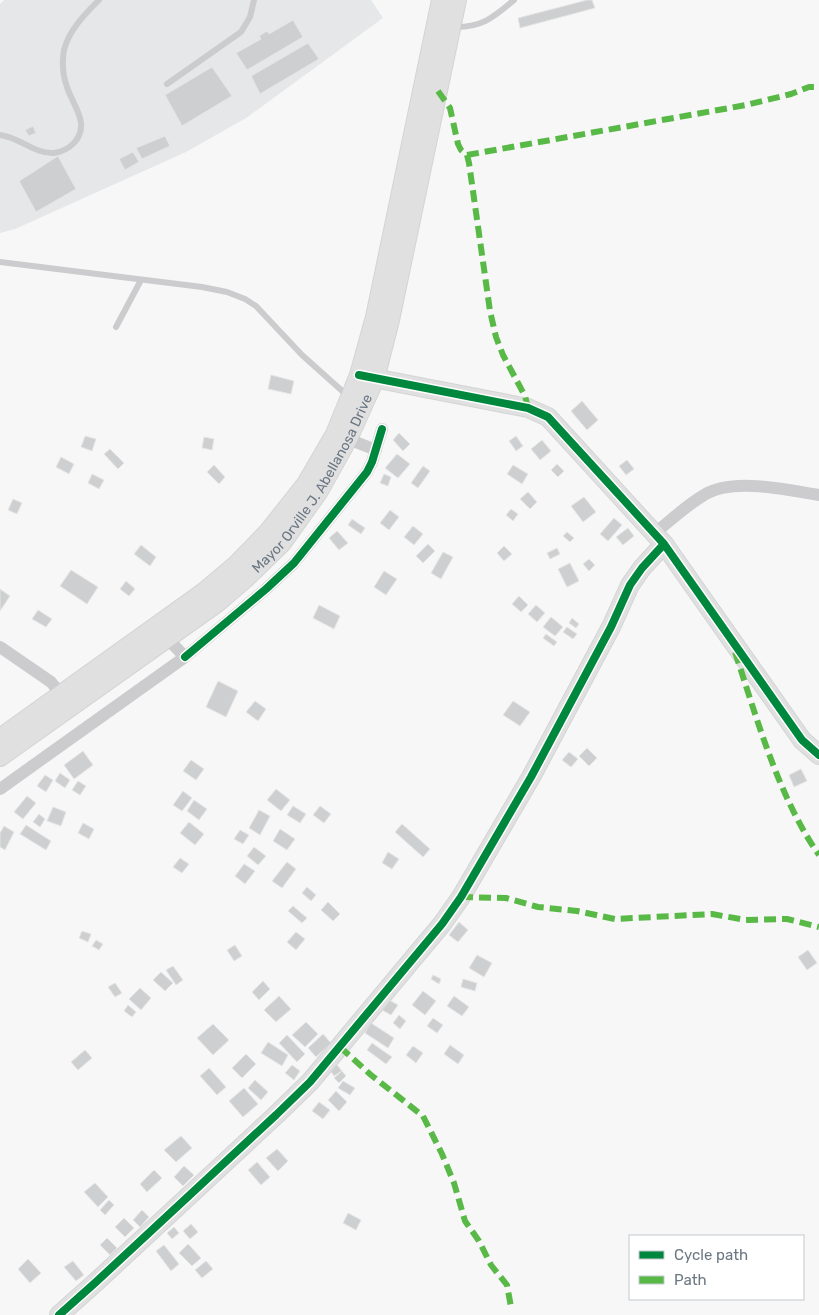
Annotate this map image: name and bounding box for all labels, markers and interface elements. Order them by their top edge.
street label: Mayor Orville J. Abellanosa Drive [248,391,376,576]
legend [629,1235,804,1300]
text: Cycle path [674,1246,748,1264]
text: Path [674,1271,707,1289]

